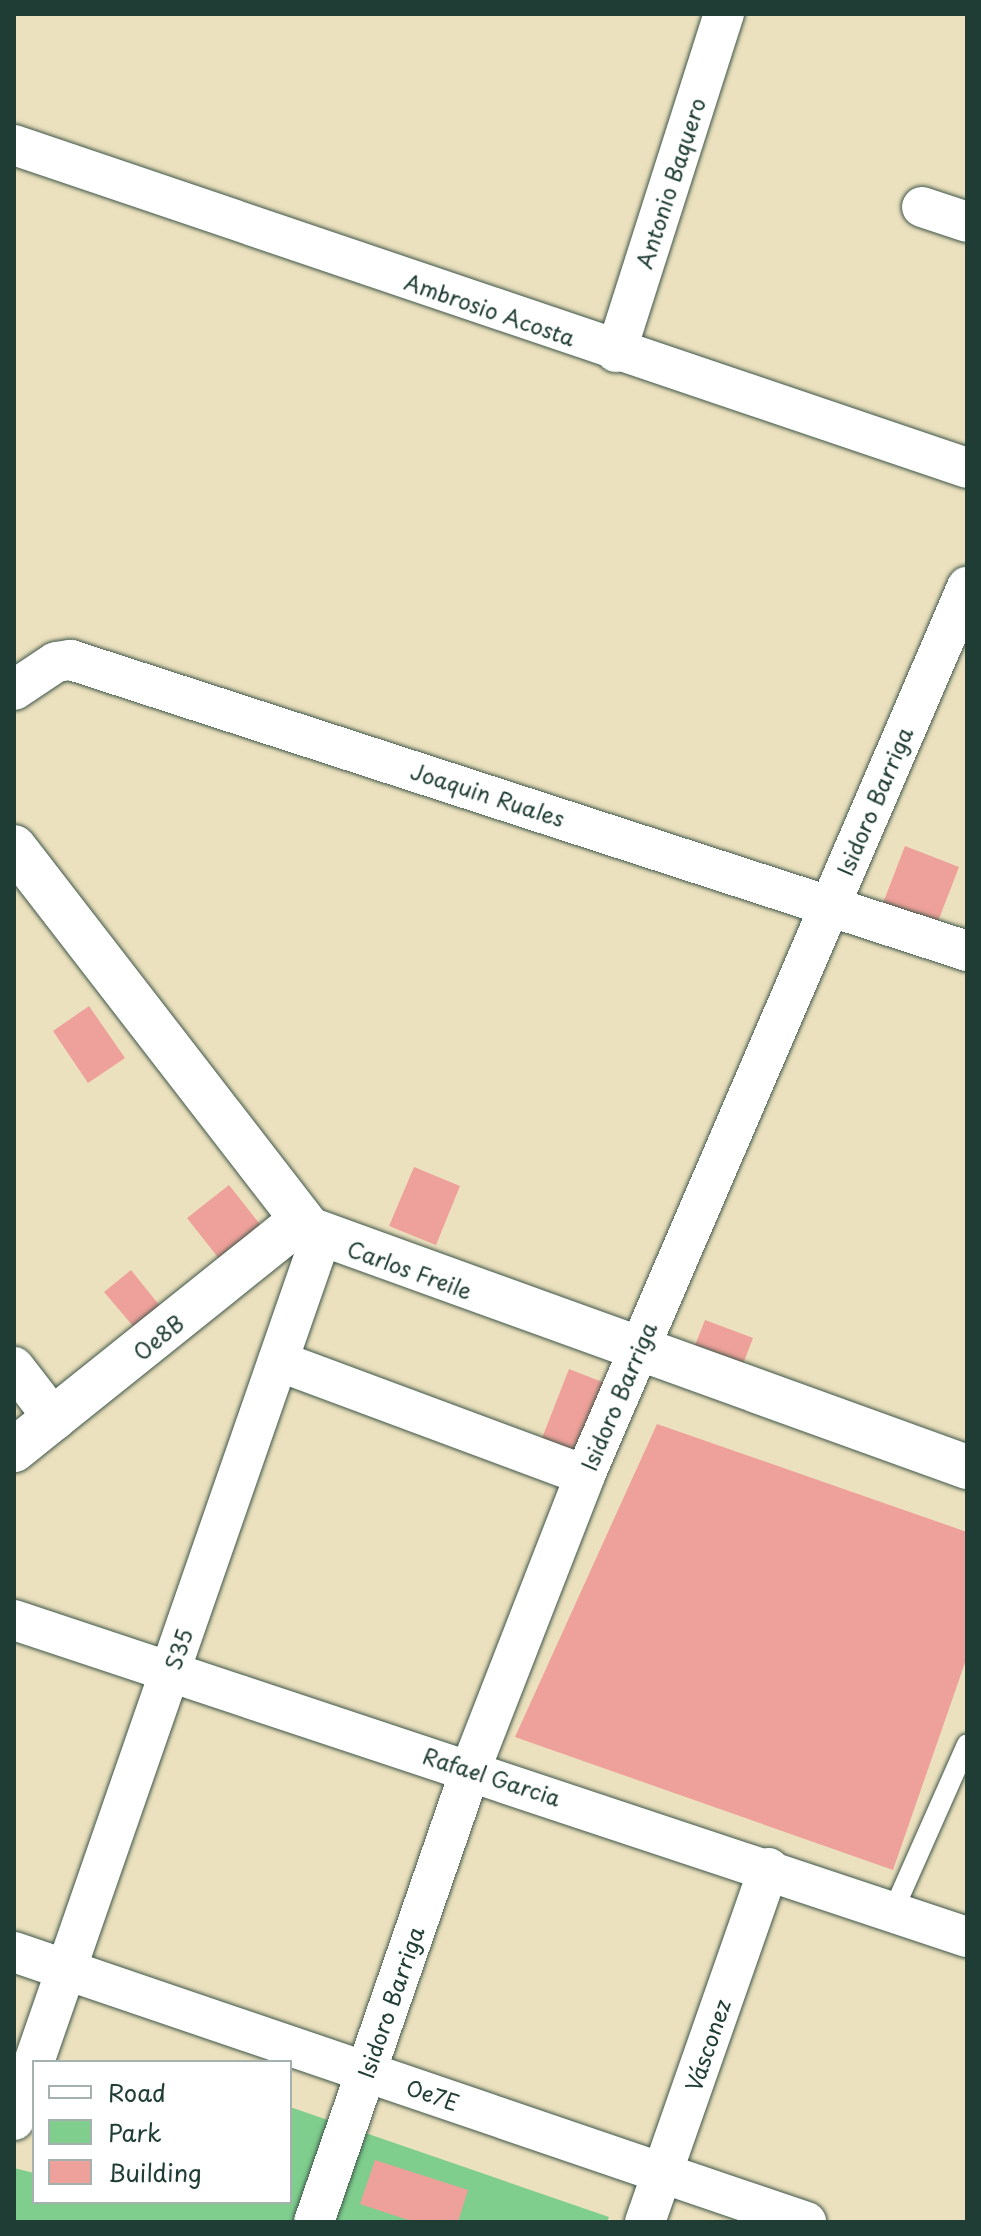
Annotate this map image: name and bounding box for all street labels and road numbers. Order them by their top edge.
street label: Antonio Baquero [630,94,710,272]
street label: Ambrosio Acosta [401,267,579,351]
street label: Isidoro Barriga [831,723,917,879]
street label: Joaquin Ruales [408,757,568,831]
street label: Carlos Freile [343,1234,477,1304]
street label: Oe8B [128,1309,188,1365]
street label: Isidoro Barriga [575,1318,661,1474]
street label: S35 [159,1625,197,1673]
street label: Rafael Garcia [418,1741,566,1811]
street label: Isidoro Barriga [352,1923,428,2081]
street label: Vásconez [679,1996,735,2094]
street label: Oe7E [403,2073,463,2115]

